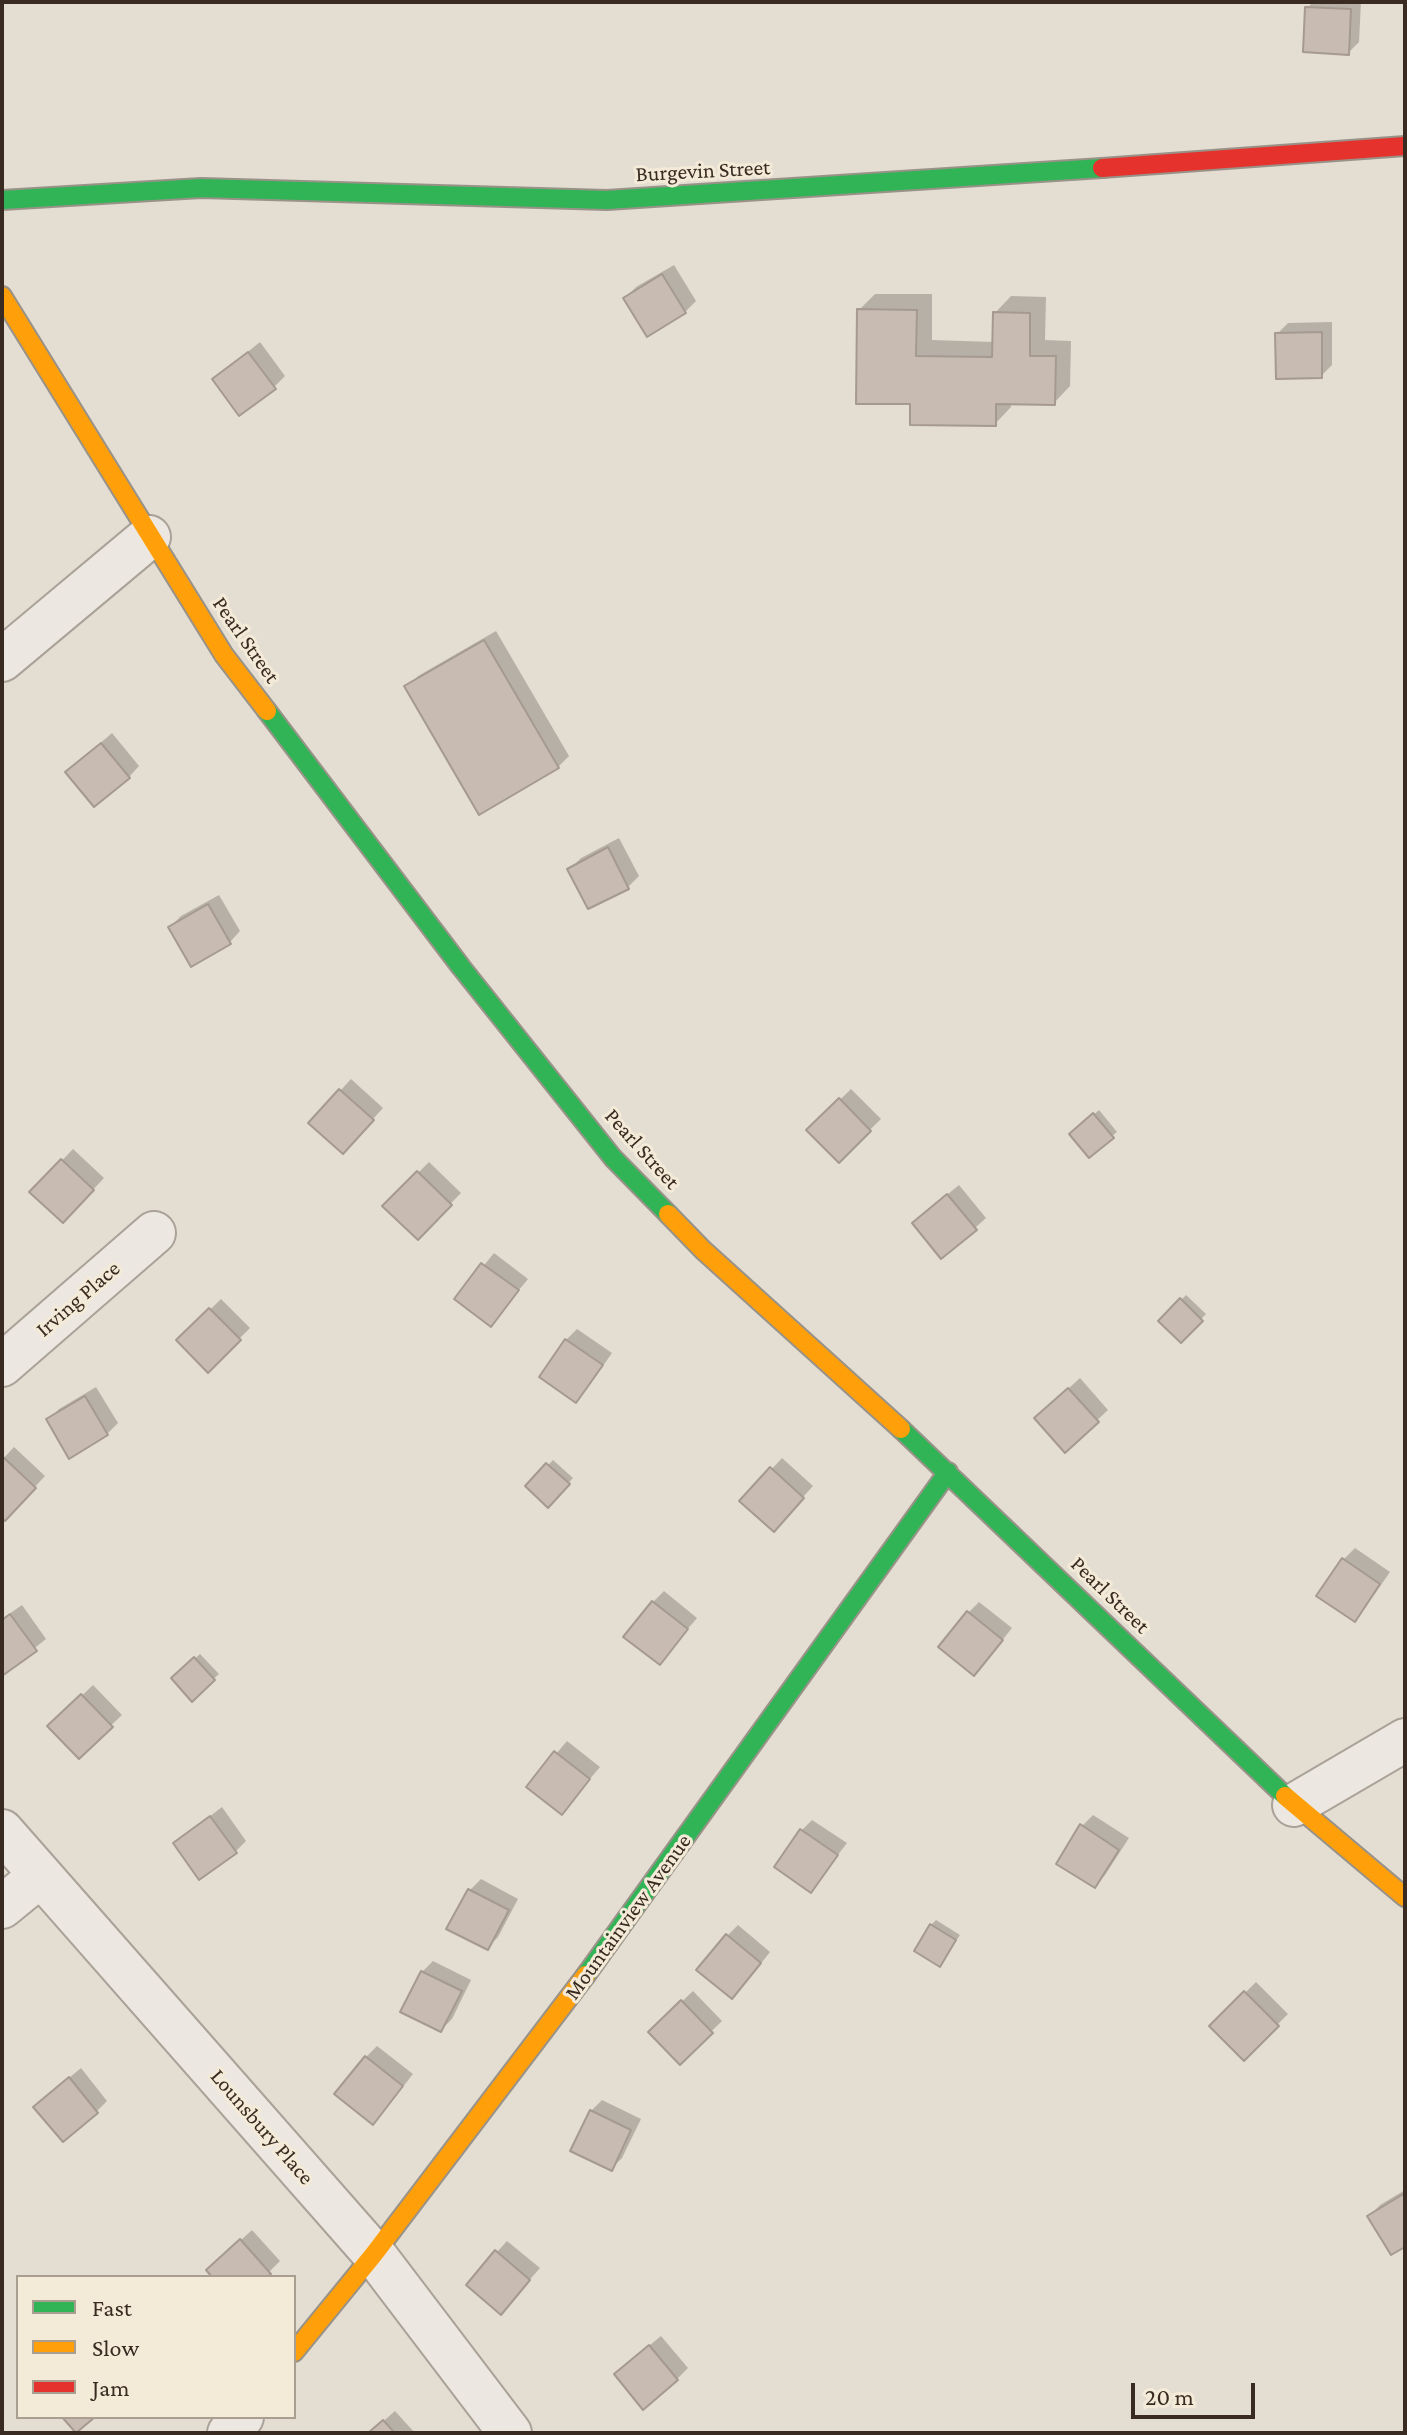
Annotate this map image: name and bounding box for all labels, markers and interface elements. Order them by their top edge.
street label: Burgevin Street [635,154,771,188]
street label: Pearl Street [207,592,285,688]
street label: Pearl Street [599,1103,685,1195]
street label: Irving Place [31,1255,125,1343]
street label: Pearl Street [1065,1551,1155,1639]
street label: Mountainview Avenue [559,1829,697,2005]
street label: Lounsbury Place [205,2064,319,2190]
legend [16,2275,296,2419]
text: Fast [92,2294,132,2321]
text: Slow [92,2334,139,2361]
scale bar [1135,2367,1259,2417]
text: Jam [92,2374,130,2401]
text: 20 m [1145,2383,1194,2410]

